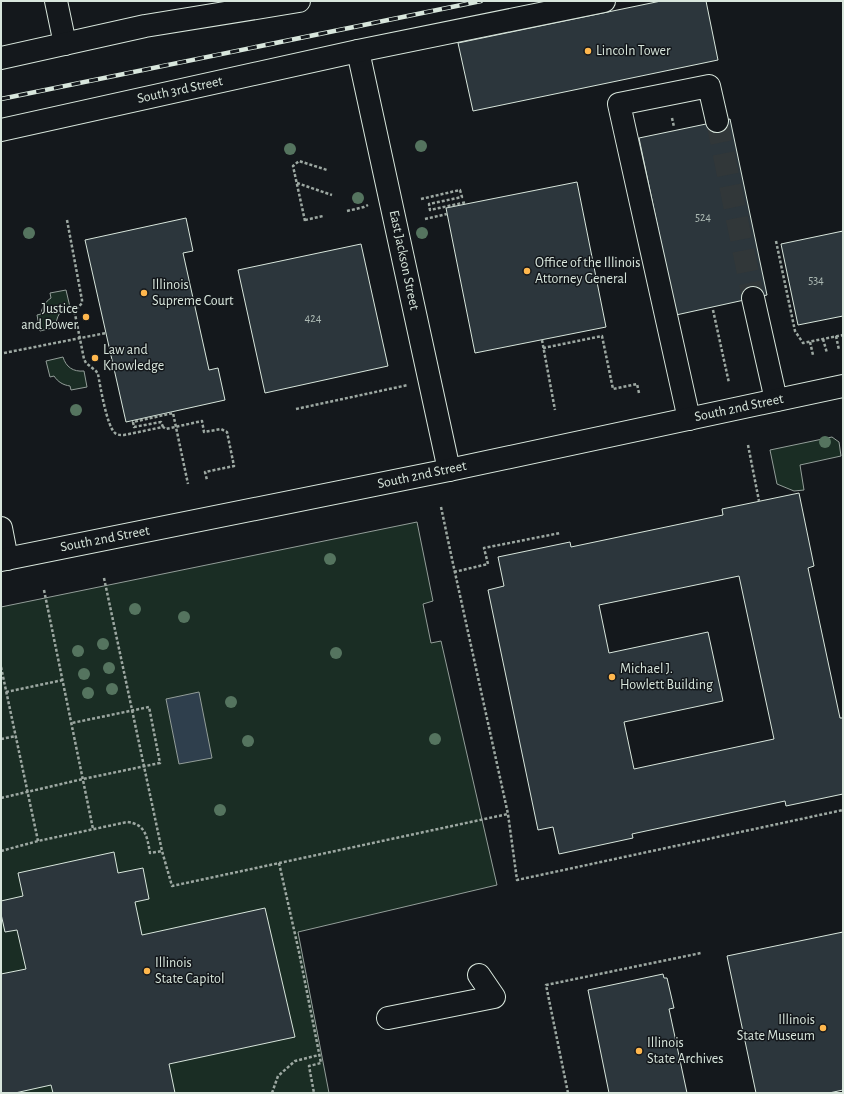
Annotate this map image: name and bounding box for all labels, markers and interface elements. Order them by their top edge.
place label: Lincoln Tower [596,44,671,58]
marker: Lincoln Tower [583,46,593,56]
street label: South 3rd Street [136,74,225,106]
street label: East Jackson Street [387,209,422,312]
house number: 524 [695,211,711,223]
place label: Office of the Illinois Attorney General [535,256,640,286]
marker: Office of the Illinois Attorney General [522,266,532,276]
house number: 534 [808,274,824,286]
place label: Illinois Supreme Court [152,278,234,308]
marker: Illinois Supreme Court [139,288,149,298]
place label: Justice and Power [21,302,78,332]
marker: Justice and Power [81,312,91,322]
house number: 424 [304,312,322,324]
place label: Law and Knowledge [103,343,164,373]
marker: Law and Knowledge [90,353,100,363]
street label: South 2nd Street [693,392,785,424]
street label: South 2nd Street [376,459,468,491]
street label: South 2nd Street [59,523,151,555]
place label: Michael J. Howlett Building [620,662,713,692]
marker: Michael J. Howlett Building [607,672,617,682]
place label: Illinois State Capitol [155,956,224,986]
marker: Illinois State Capitol [142,966,152,976]
place label: Illinois State Museum [737,1013,815,1043]
marker: Illinois State Museum [818,1023,828,1033]
place label: Illinois State Archives [647,1036,723,1066]
marker: Illinois State Archives [634,1046,644,1056]

